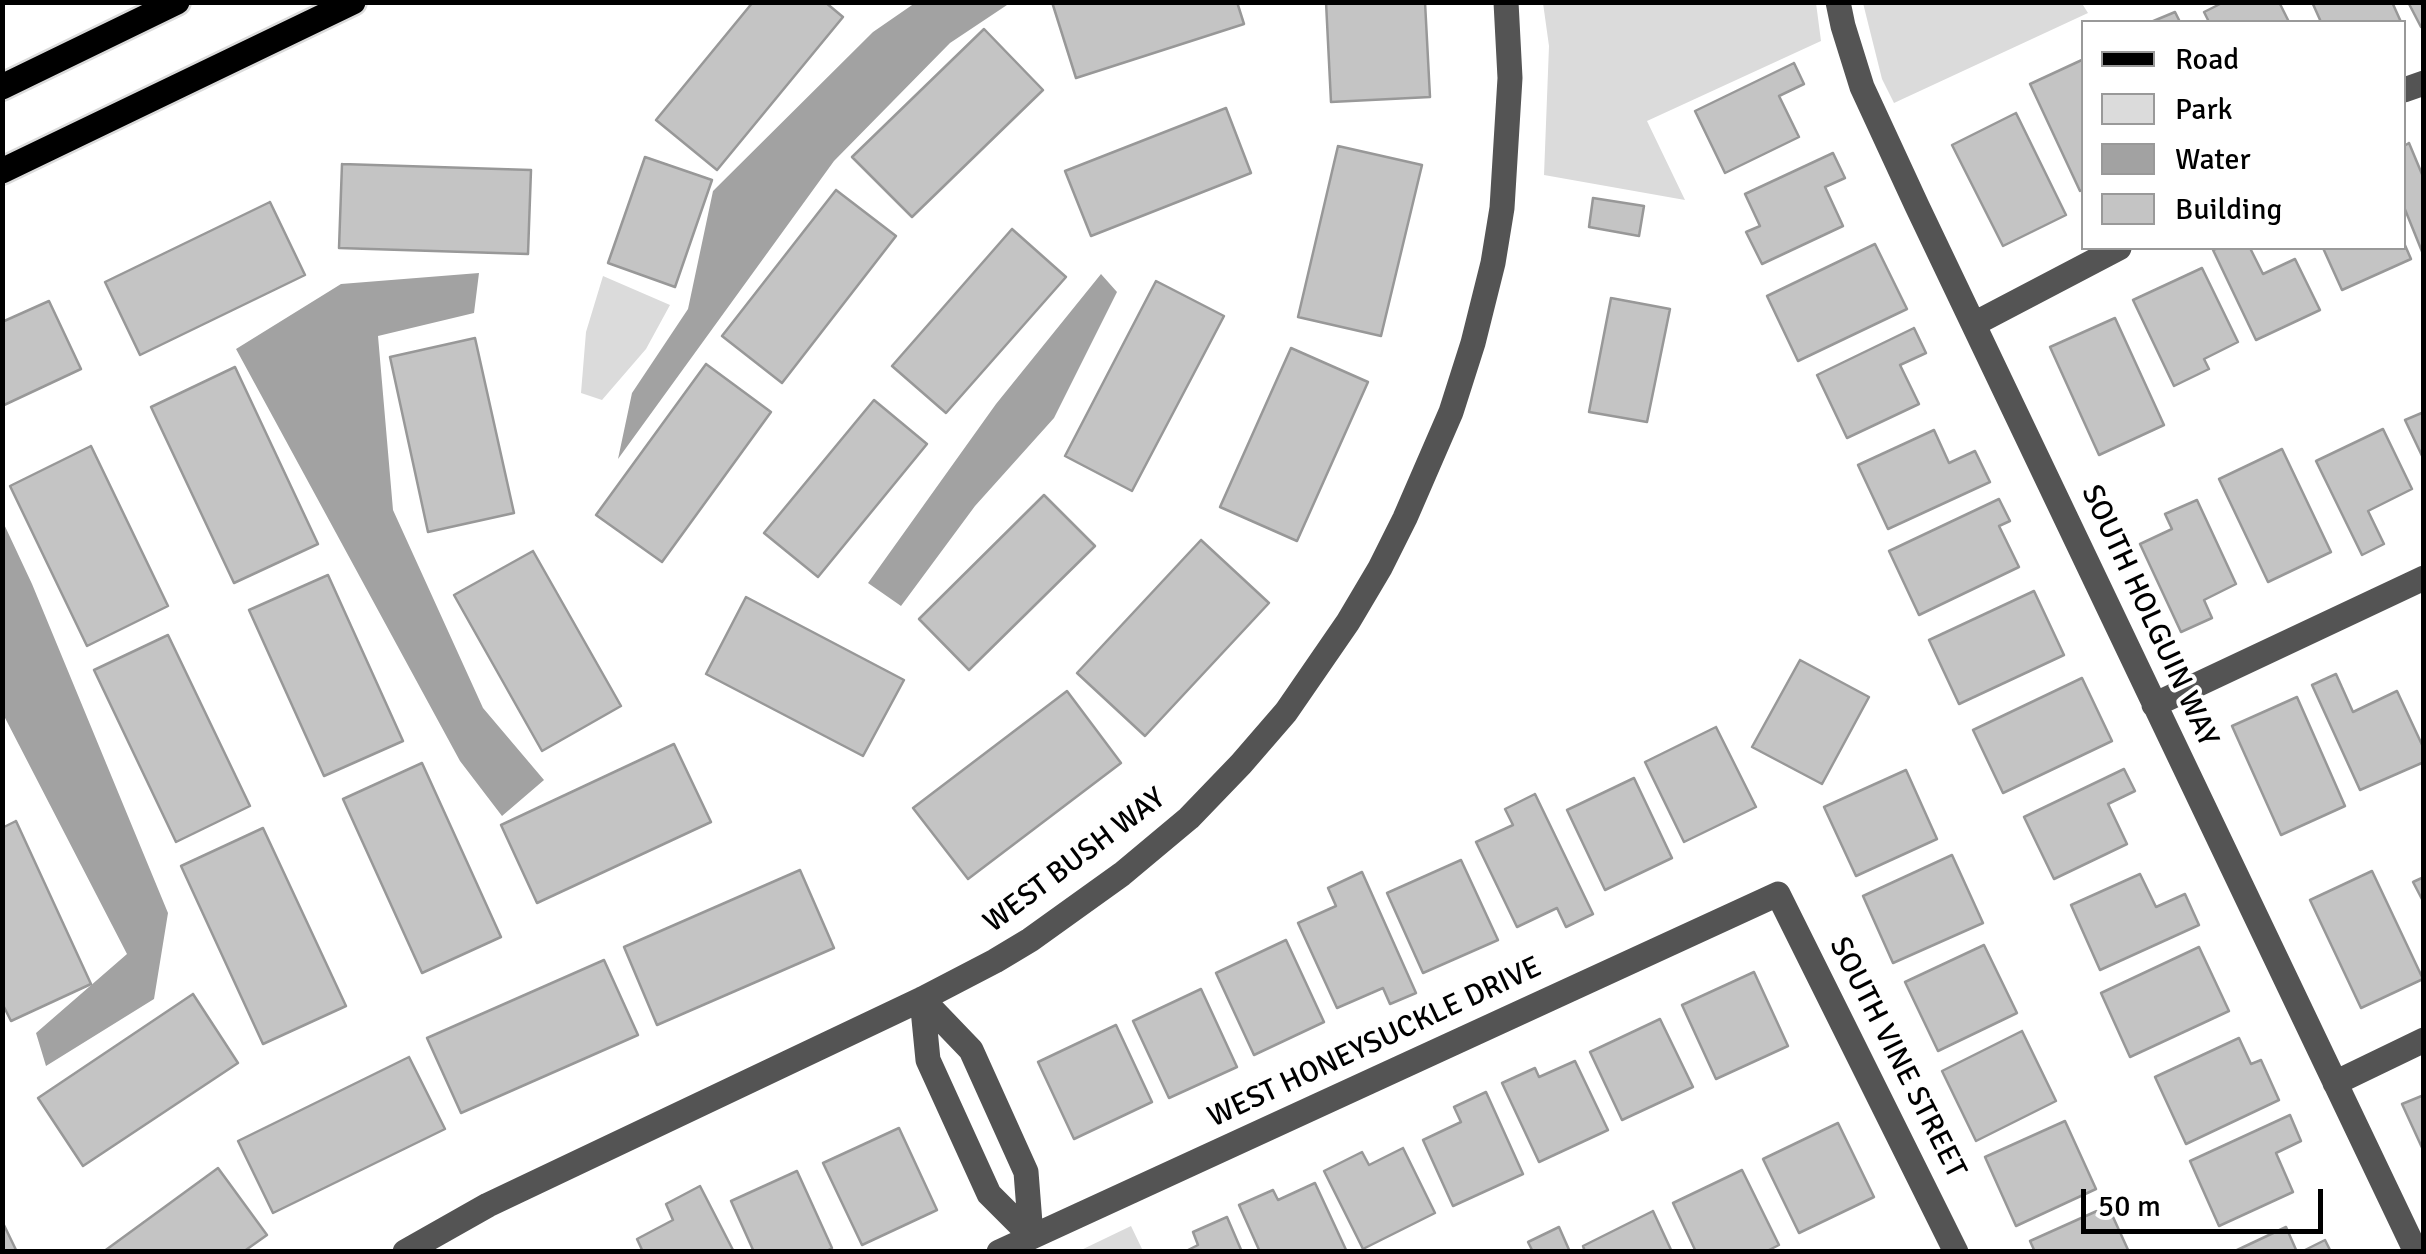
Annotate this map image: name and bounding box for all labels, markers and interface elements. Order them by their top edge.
legend [2081,20,2406,250]
text: Road [2175,41,2239,78]
text: Park [2175,91,2233,128]
text: Water [2175,141,2251,178]
text: Building [2175,191,2282,228]
street label: SOUTH HOLGUIN WAY [2073,479,2225,753]
street label: WEST BUSH WAY [977,781,1173,941]
street label: SOUTH VINE STREET [1821,932,1973,1184]
street label: WEST HONEYSUCKLE DRIVE [1203,950,1547,1136]
scale bar [2086,1169,2328,1231]
text: 50 m [2098,1188,2161,1225]

